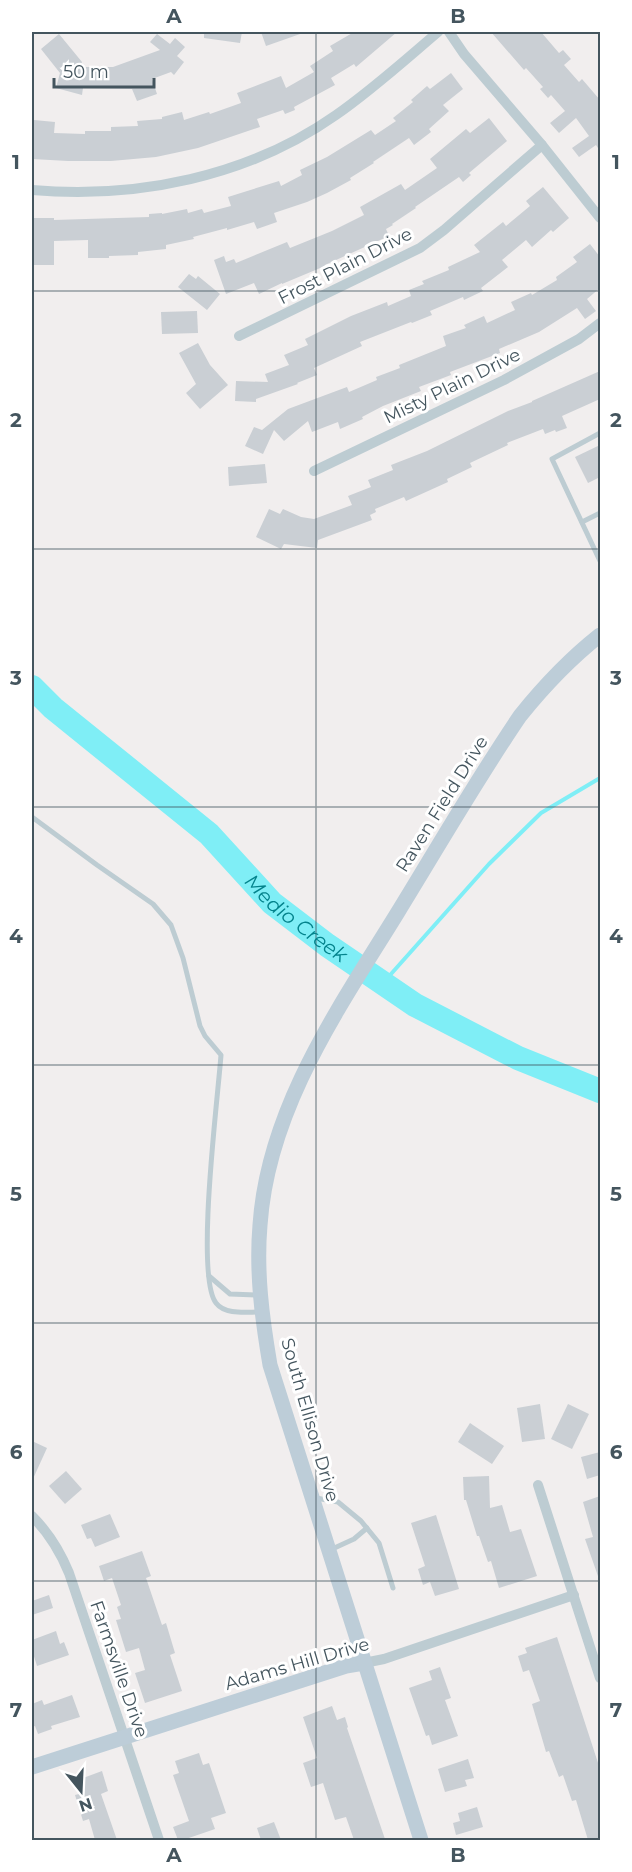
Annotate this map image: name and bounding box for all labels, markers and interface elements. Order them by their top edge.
text: A [165,4,182,28]
text: B [450,4,466,28]
scale bar [54,51,154,89]
text: 50 m [63,61,109,83]
text: 1 [12,150,20,174]
text: 1 [612,150,620,174]
street label: Frost Plain Drive [274,223,416,309]
street label: Misty Plain Drive [380,343,524,429]
text: 2 [10,408,22,432]
text: 2 [610,408,622,432]
text: 3 [9,666,22,690]
text: 3 [609,666,622,690]
street label: Raven Field Drive [391,732,493,876]
water label: Medio Creek [240,869,353,968]
text: 4 [9,924,23,948]
text: 4 [609,924,623,948]
text: 5 [10,1182,22,1206]
text: 5 [610,1182,622,1206]
street label: South Ellison Drive [276,1336,344,1505]
text: 6 [10,1440,23,1464]
text: 6 [610,1440,623,1464]
street label: Farmsville Drive [85,1598,153,1741]
street label: Adams Hill Drive [222,1633,372,1695]
text: 7 [10,1698,22,1722]
text: 7 [610,1698,622,1722]
north arrow [51,1761,111,1821]
text: N [76,1794,95,1816]
text: A [165,1843,182,1867]
text: B [450,1843,466,1867]

